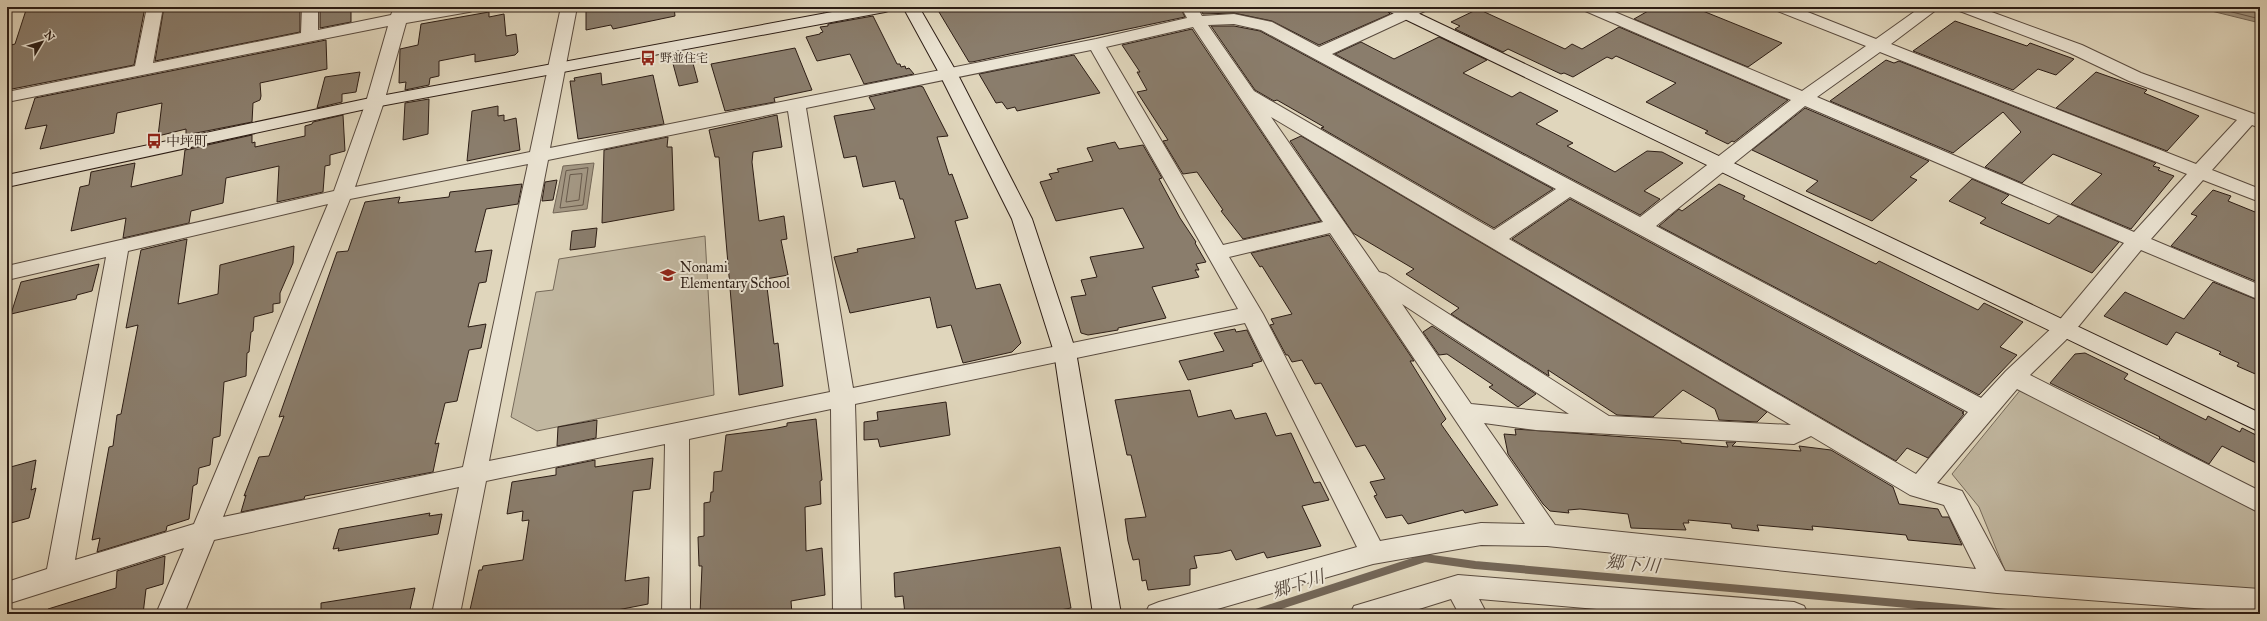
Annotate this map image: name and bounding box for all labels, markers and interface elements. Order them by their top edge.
north arrow [22,22,62,62]
text: N [41,28,58,44]
bus stop icon: 野並住宅 [639,49,657,67]
place label: 野並住宅 [660,51,708,65]
bus stop icon: 中坪町 [145,132,163,150]
place label: 中坪町 [166,133,208,150]
place label: Nonami Elementary School [680,259,790,292]
school or university icon: Nonami Elementary School [659,266,677,284]
water label: 郷下川 [1605,551,1663,577]
water label: 郷下川 [1269,565,1329,603]

